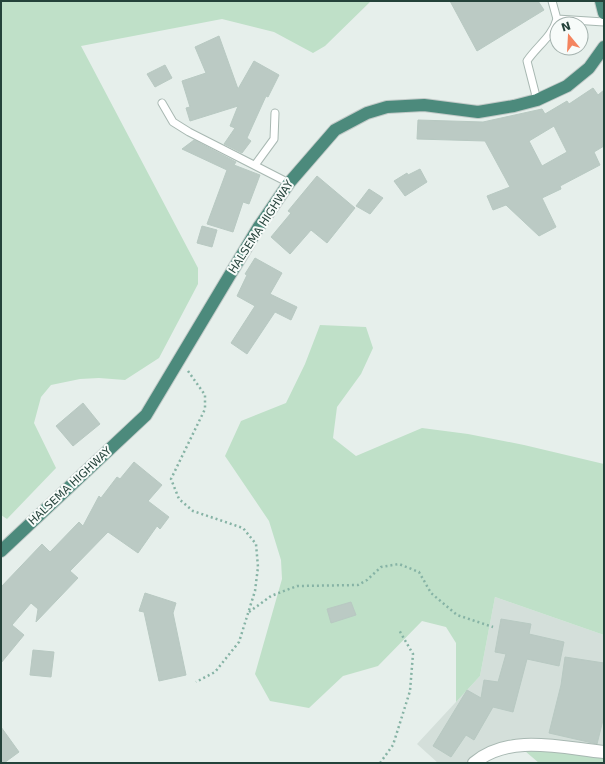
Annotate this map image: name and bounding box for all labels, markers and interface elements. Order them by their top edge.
north arrow [549,16,589,56]
text: N [560,19,572,35]
street label: HALSEMA HIGHWAY [226,178,296,276]
street label: HALSEMA HIGHWAY [26,444,114,528]

